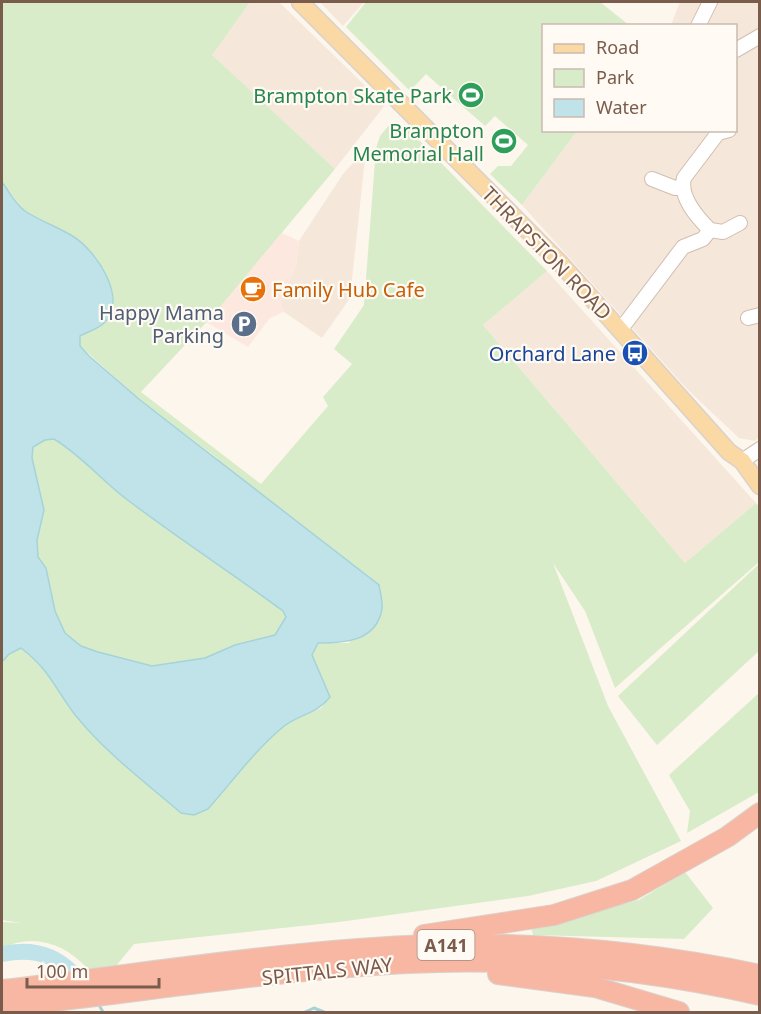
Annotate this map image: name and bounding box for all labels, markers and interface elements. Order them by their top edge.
legend [542,24,737,132]
text: Road [596,35,639,59]
text: Park [596,65,634,89]
sports icon: Brampton Skate Park [456,80,486,110]
place label: Brampton Skate Park [253,82,452,109]
text: Water [596,95,647,119]
place label: Brampton Memorial Hall [352,117,484,167]
sports icon: Brampton Memorial Hall [489,126,519,156]
street label: THRAPSTON ROAD [476,180,618,326]
cafe icon: Family Hub Cafe [238,274,268,304]
place label: Family Hub Cafe [272,276,425,303]
place label: Happy Mama Parking [99,299,224,349]
parking icon: Happy Mama Parking [229,309,259,339]
bus stop icon: Orchard Lane [620,338,650,368]
place label: Orchard Lane [489,340,616,367]
road number: A141 [418,930,474,960]
scale bar [27,951,159,989]
street label: SPITTALS WAY [260,951,394,991]
text: 100 m [36,959,88,983]

